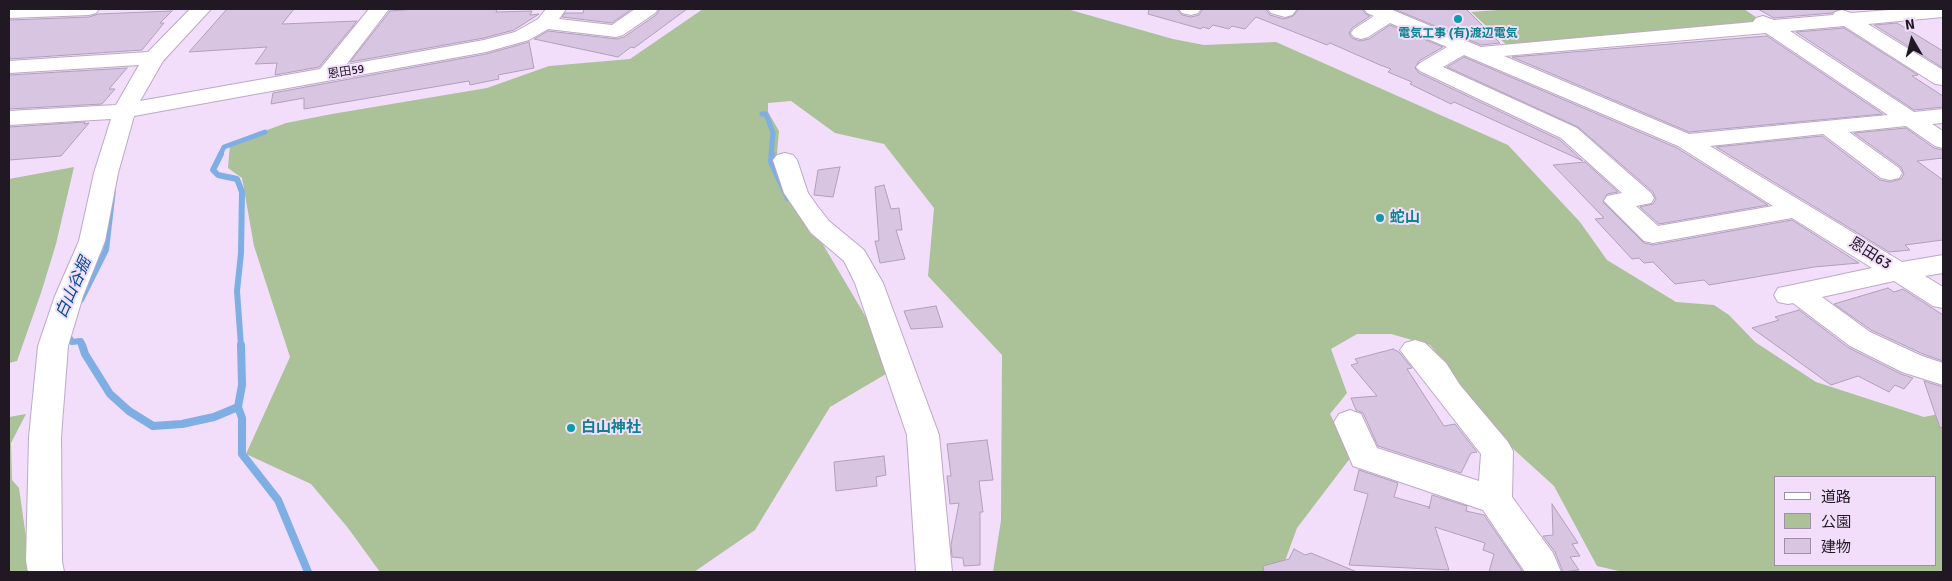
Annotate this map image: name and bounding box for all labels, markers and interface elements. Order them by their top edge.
marker: 電気工事 (有)渡辺電気 [1452,13,1464,25]
north arrow [1887,15,1937,65]
text: N [1904,16,1916,34]
place label: 電気工事 (有)渡辺電気 [1398,27,1518,41]
street label: 恩田59 [327,62,365,82]
place label: 蛇山 [1390,209,1420,227]
marker: 蛇山 [1374,212,1386,224]
street label: 恩田63 [1846,234,1894,274]
water label: 白山谷掘 [52,255,96,321]
place label: 白山神社 [581,419,641,437]
marker: 白山神社 [565,422,577,434]
legend [1774,476,1937,566]
text: 道路 [1821,488,1851,506]
text: 公園 [1821,513,1851,531]
text: 建物 [1821,538,1851,556]

